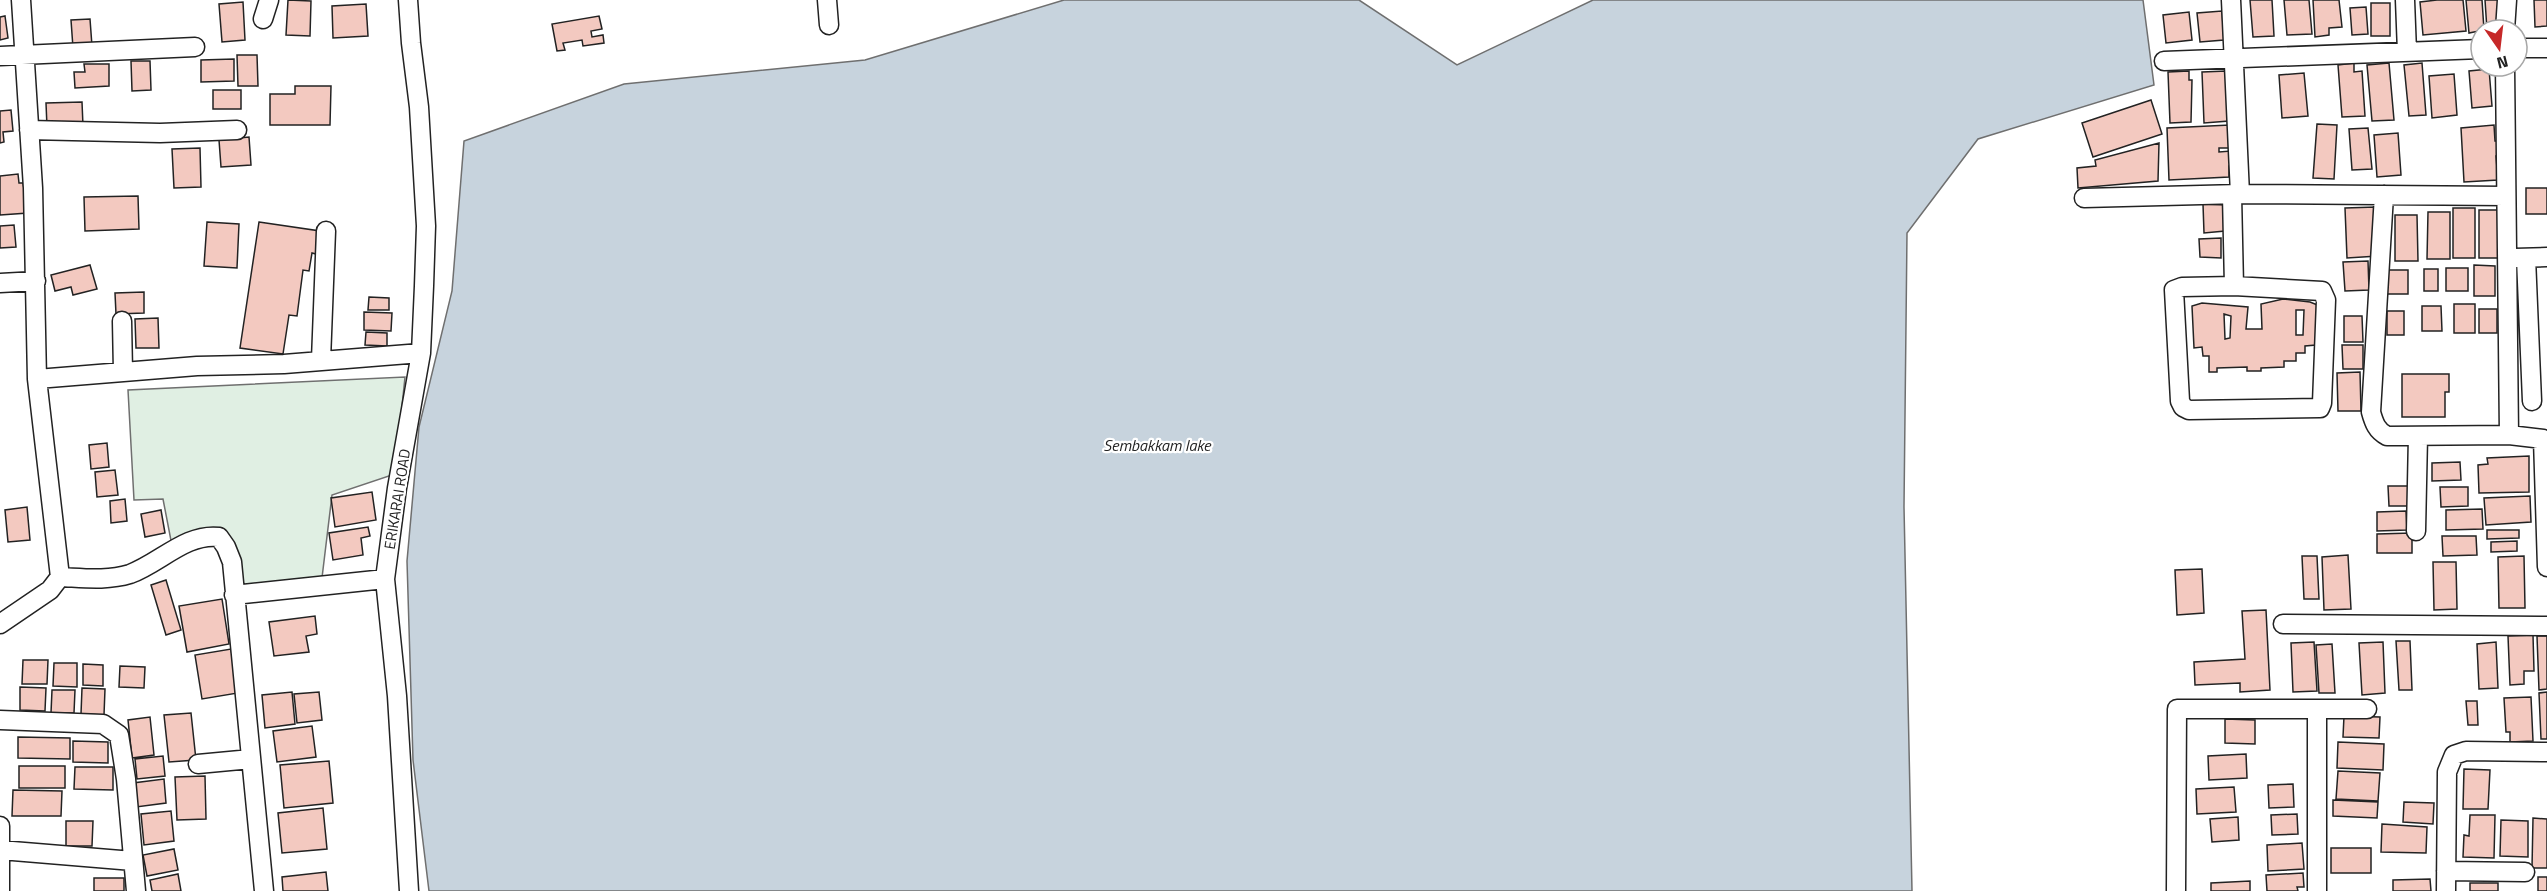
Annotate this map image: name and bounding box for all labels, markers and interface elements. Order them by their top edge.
north arrow [2469,18,2529,78]
text: N [2494,50,2511,76]
water label: Sembakkam lake [1103,433,1212,457]
street label: ERIKARAI ROAD [378,447,416,551]

